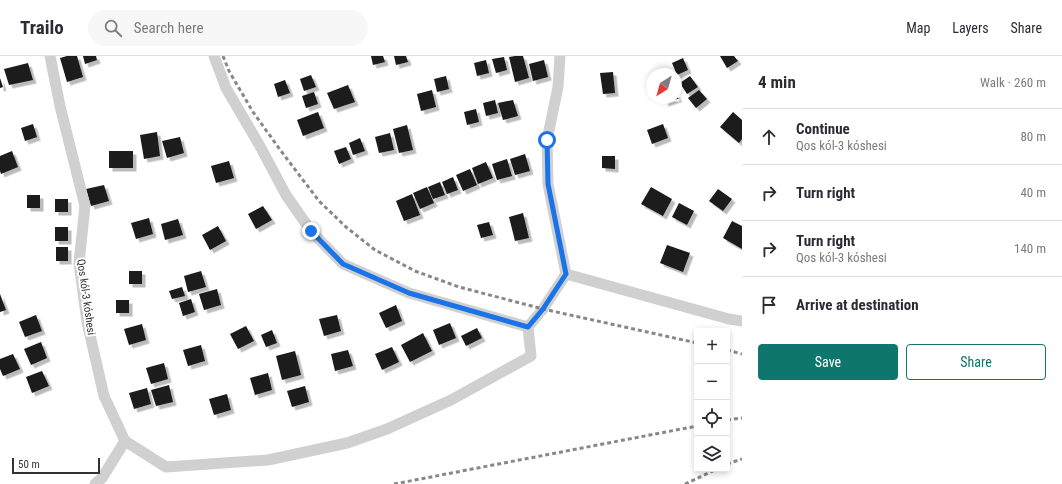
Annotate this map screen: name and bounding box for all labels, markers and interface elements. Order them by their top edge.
search box [88,10,368,46]
text: Trailo [20,16,64,39]
icon: search [102,17,124,39]
text: Search here [134,19,203,37]
text: Map [906,20,930,36]
text: Layers [952,20,989,36]
text: Share [1011,20,1042,36]
north arrow [646,68,682,104]
text: 4 min [758,72,796,92]
text: Walk · 260 m [980,75,1046,90]
text: Continue [796,120,850,138]
icon: ahead [758,126,780,148]
text: 80 m [1020,129,1046,144]
route start [538,131,556,149]
text: Qos kól-3 kóshesi [796,138,887,153]
icon: right [758,182,780,204]
text: Turn right [796,184,855,202]
text: 40 m [1020,185,1046,200]
route end [302,222,320,240]
text: Turn right [796,232,855,250]
icon: right [758,238,780,260]
text: 140 m [1014,241,1046,256]
text: Qos kól-3 kóshesi [796,250,887,265]
street label: Qos kól-3 kóshesi [74,258,98,336]
icon: arrive [758,294,780,316]
text: Arrive at destination [796,296,919,314]
map controls [694,328,730,472]
button: + [694,328,730,364]
button: Save [758,344,898,380]
button: Share [906,344,1046,380]
button: − [694,364,730,400]
button: locate [694,400,730,436]
button: layers [694,436,730,472]
scale bar [12,456,100,475]
text: 50 m [18,458,40,471]

